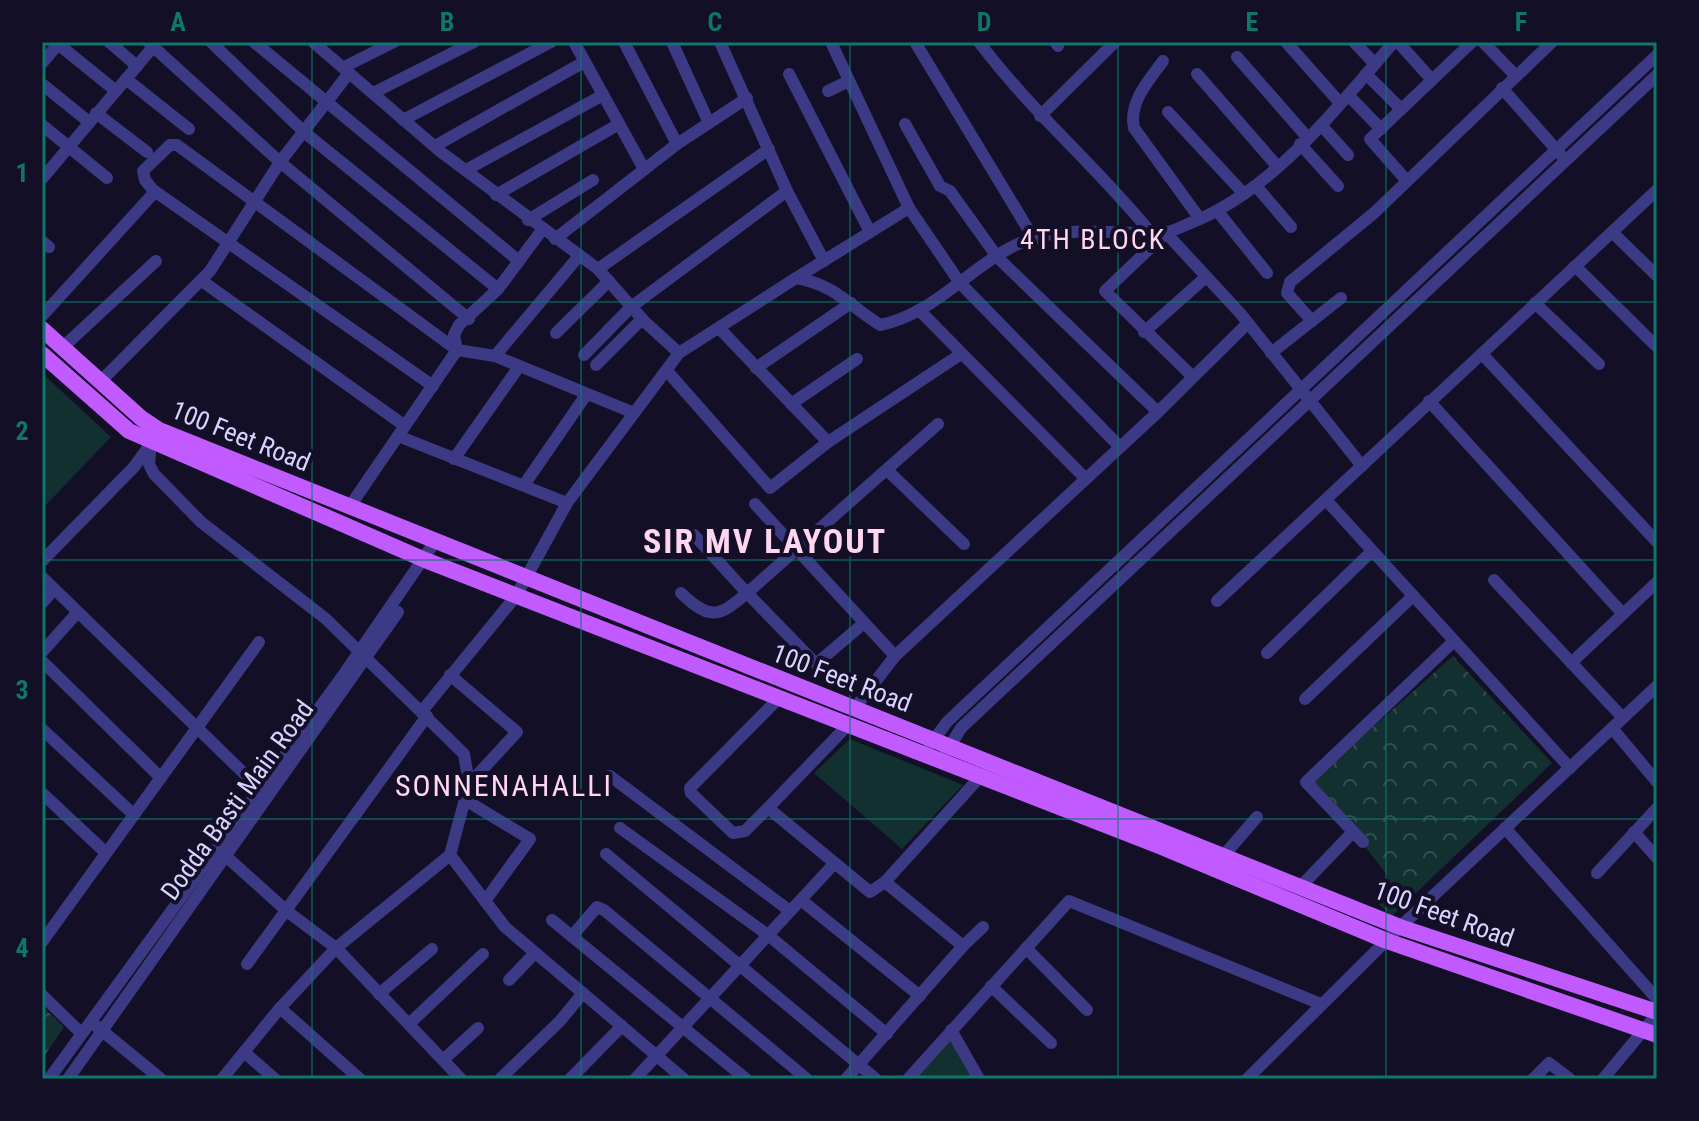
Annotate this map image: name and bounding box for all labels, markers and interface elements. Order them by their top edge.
text: A [170,7,186,37]
text: B [440,7,454,37]
text: C [708,7,723,37]
text: D [977,7,991,37]
text: E [1246,7,1259,37]
text: F [1515,7,1527,37]
text: 1 [15,158,29,188]
district label: 4TH BLOCK [1020,223,1166,256]
street label: 100 Feet Road [167,395,315,477]
text: 2 [15,416,29,446]
district label: SIR MV LAYOUT [643,521,887,561]
street label: 100 Feet Road [768,638,916,718]
text: 3 [15,675,29,705]
street label: Dodda Basti Main Road [155,694,319,906]
district label: SONNENAHALLI [395,768,613,803]
street label: 100 Feet Road [1370,875,1518,953]
text: 4 [15,933,29,963]

